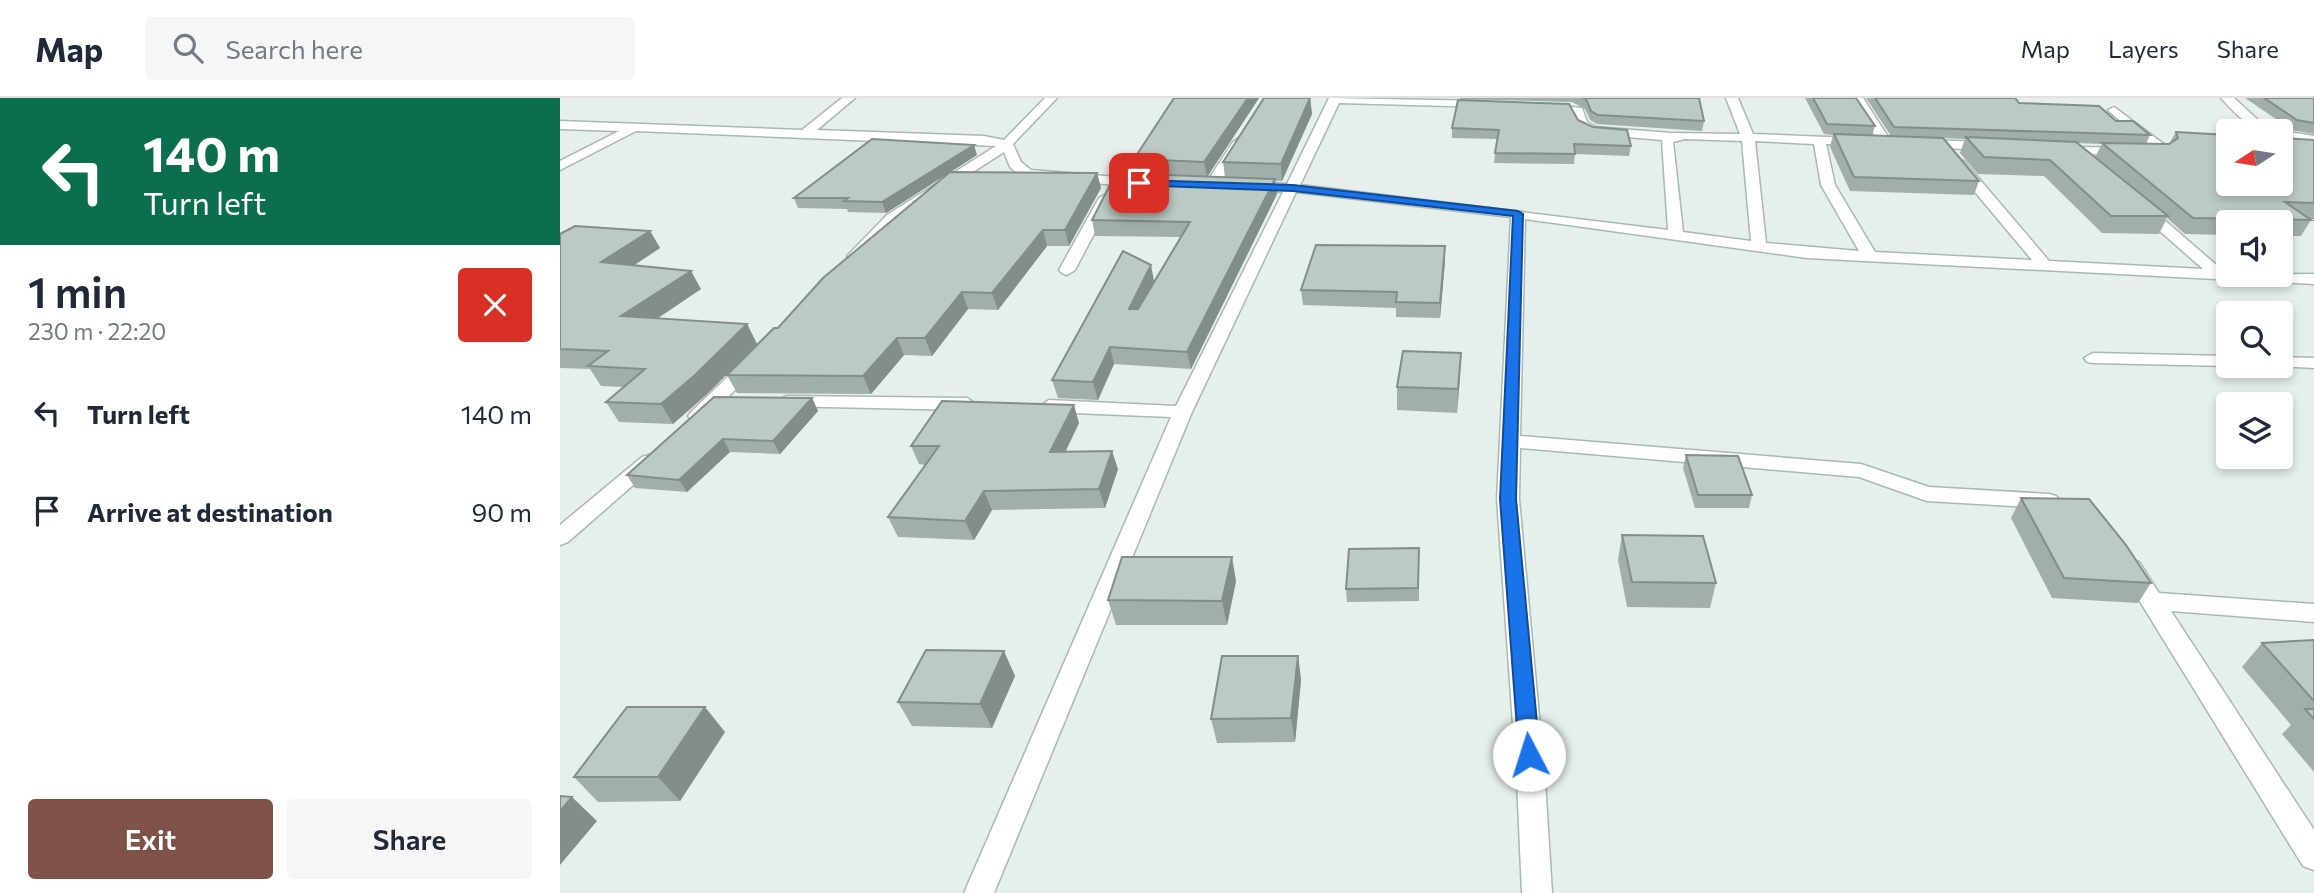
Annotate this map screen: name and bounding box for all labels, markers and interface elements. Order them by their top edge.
search box [145,17,635,80]
text: Map [35,28,103,69]
icon: search [169,29,207,67]
text: Search here [225,33,363,64]
text: Map [2021,34,2070,63]
text: Layers [2108,34,2179,63]
text: Share [2217,34,2279,63]
north arrow [2216,119,2292,196]
map controls [2216,119,2293,469]
text: 140 m [143,122,280,182]
icon: left [28,126,119,217]
pin [1109,153,1169,213]
icon: arrive [1120,164,1158,202]
text: Turn left [143,182,267,222]
button: sound [2216,210,2293,287]
text: 1 min [28,265,127,317]
button: close [458,268,532,342]
button: search [2216,301,2293,378]
text: 230 m · 22:20 [28,317,166,345]
button: layers [2216,392,2293,469]
icon: left [28,394,66,432]
text: Turn left [87,398,190,429]
text: 140 m [461,398,532,429]
icon: arrive [28,492,66,530]
text: Arrive at destination [87,496,333,527]
text: 90 m [472,496,532,527]
position arrow [1492,718,1566,792]
button: Exit [28,799,273,879]
button: Share [287,799,532,879]

